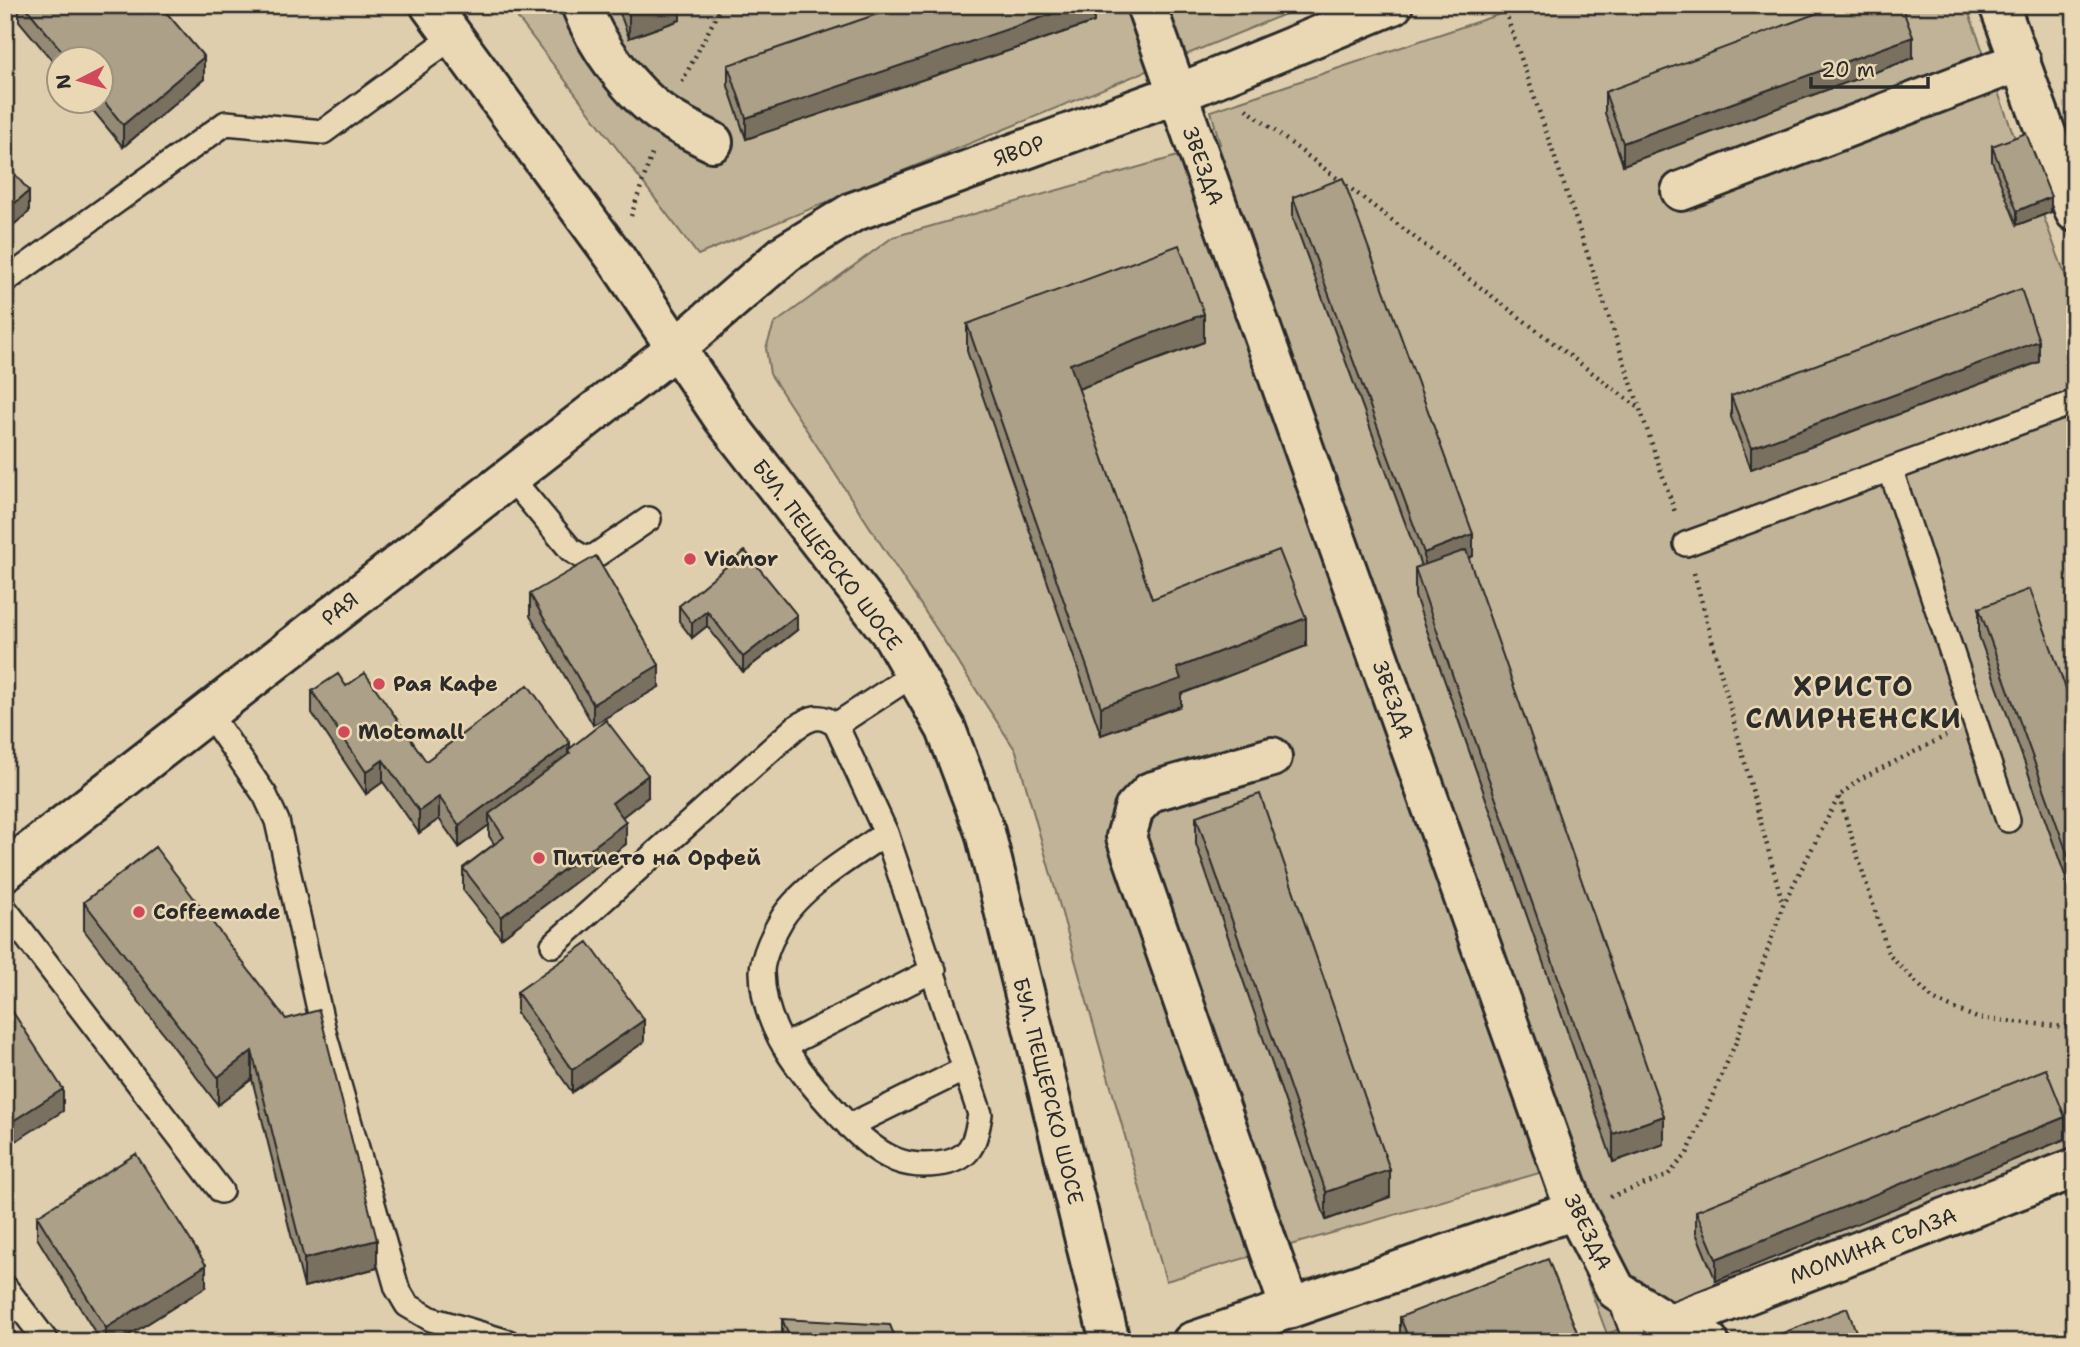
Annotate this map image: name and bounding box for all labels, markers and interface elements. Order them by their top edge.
north arrow [46,46,116,116]
scale bar [1811,46,1928,90]
text: 20 m [1821,56,1875,84]
text: N [50,73,77,91]
street label: ЗВЕЗДА [1176,123,1230,209]
street label: ЯВОР [989,129,1049,173]
street label: БУЛ. ПЕЩЕРСКО ШОСЕ [746,454,908,656]
place label: Vianor [704,545,778,573]
marker: Vianor [682,551,698,567]
street label: РАЯ [316,586,364,632]
street label: ЗВЕЗДА [1366,657,1420,743]
district label: ХРИСТО СМИРНЕНСКИ [1745,667,1963,737]
place label: Рая Кафе [393,670,498,698]
marker: Рая Кафе [371,676,387,692]
place label: Motomall [358,718,464,746]
marker: Motomall [336,724,352,740]
place label: Питието на Орфей [553,844,761,872]
marker: Питието на Орфей [531,850,547,866]
place label: Coffeemade [153,898,281,926]
marker: Coffeemade [131,904,147,920]
street label: БУЛ. ПЕЩЕРСКО ШОСЕ [1006,975,1090,1207]
street label: ЗВЕЗДА [1558,1189,1618,1275]
street label: МОМИНА СЪЛЗА [1785,1201,1961,1291]

